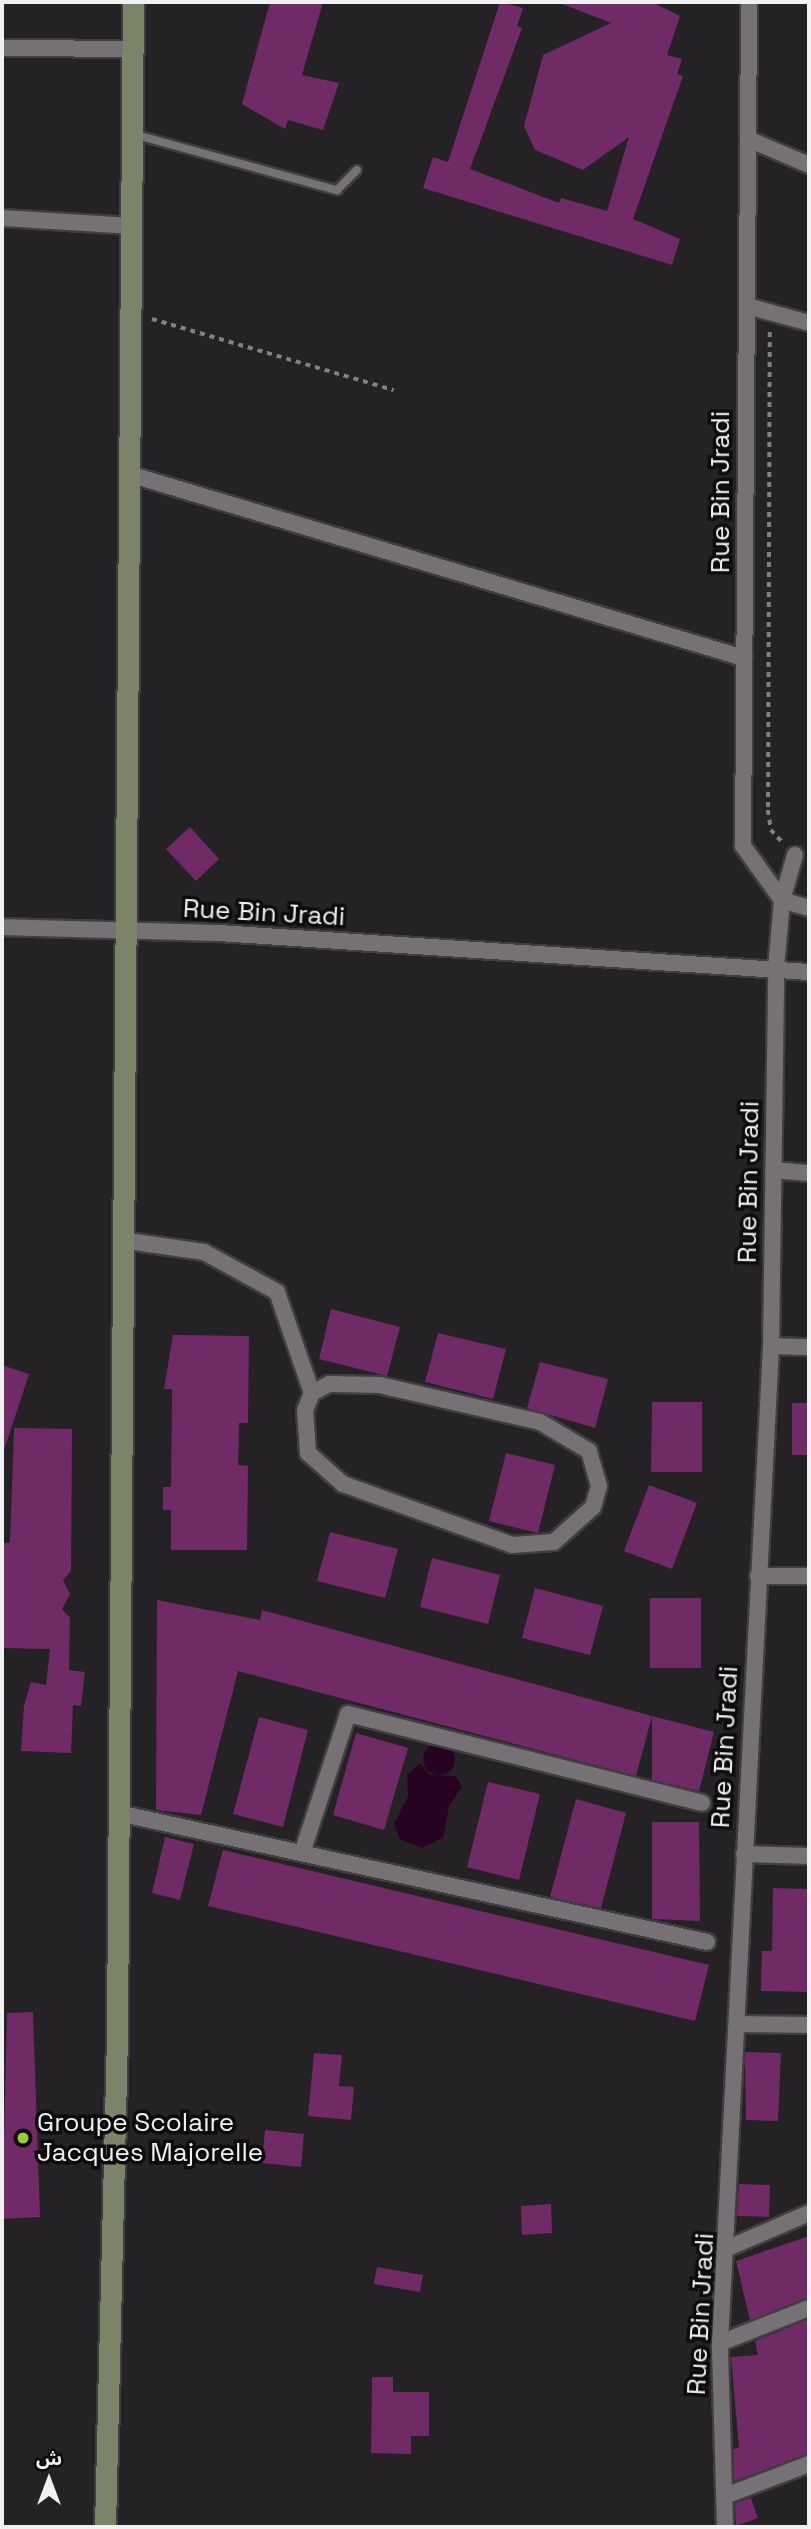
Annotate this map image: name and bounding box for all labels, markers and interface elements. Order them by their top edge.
street label: Rue Bin Jradi [705,411,737,573]
street label: Rue Bin Jradi [182,893,346,933]
street label: Rue Bin Jradi [732,1101,766,1263]
street label: Rue Bin Jradi [705,1665,745,1829]
place label: Groupe Scolaire Jacques Majorelle [37,2107,263,2168]
marker: Groupe Scolaire Jacques Majorelle [15,2130,31,2146]
street label: Rue Bin Jradi [681,2232,721,2396]
north arrow [14,2445,84,2515]
text: ش [36,2446,62,2471]

